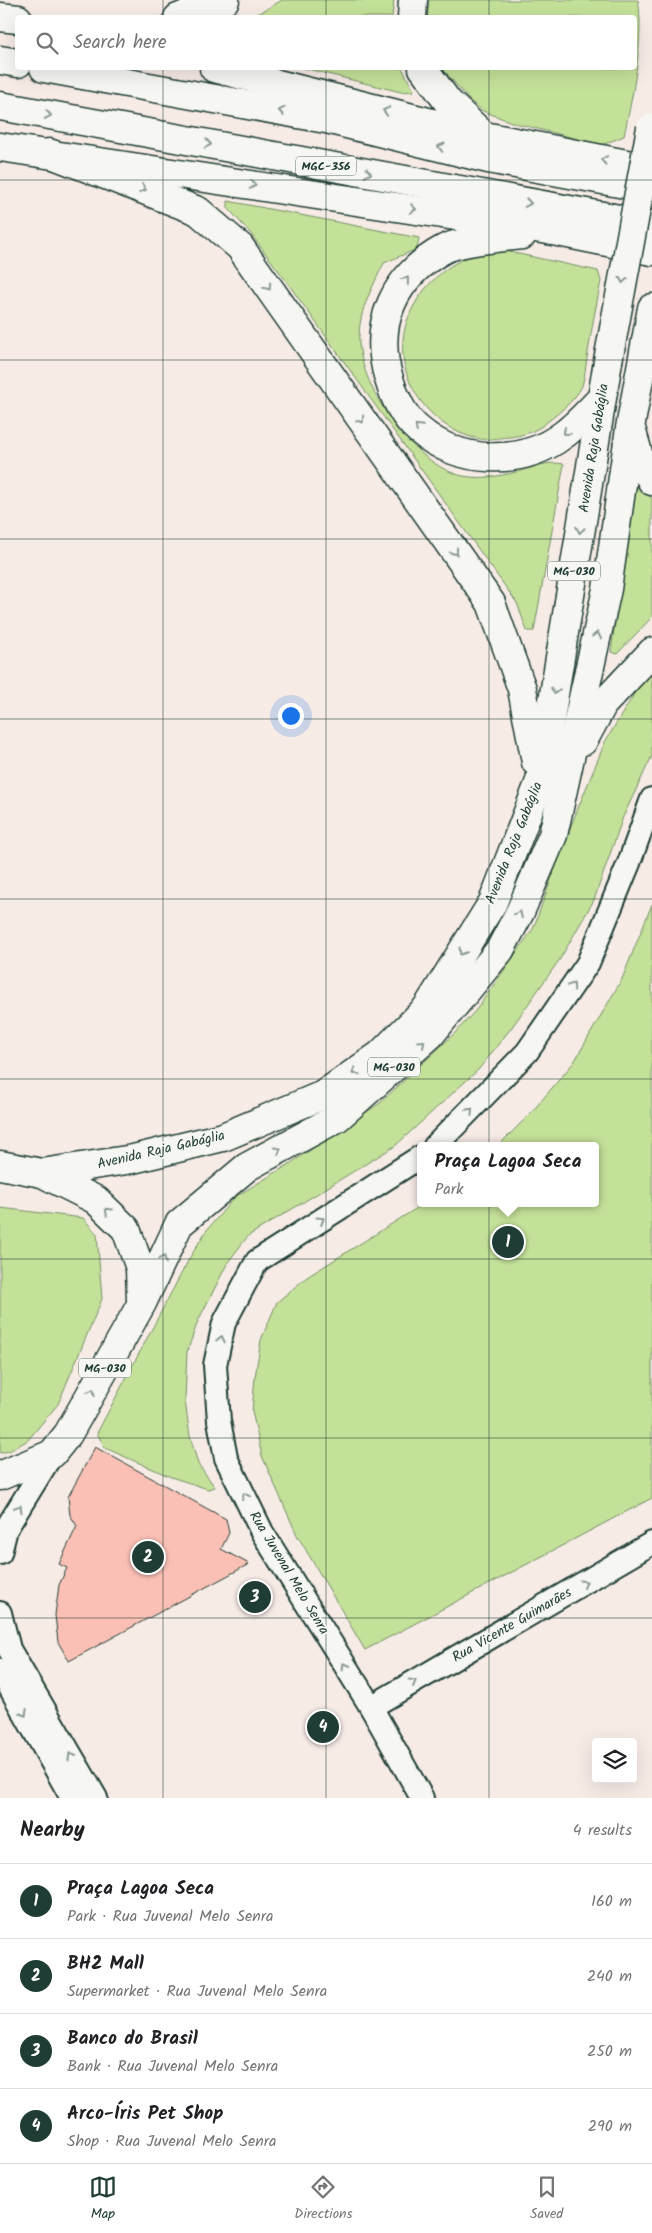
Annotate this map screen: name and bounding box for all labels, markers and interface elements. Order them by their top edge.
search box [15,15,637,70]
text: Search here [73,28,167,58]
icon: search [33,29,61,57]
one-way arrow [278,106,287,117]
one-way arrow [382,106,390,116]
one-way arrow [44,110,52,120]
one-way arrow [203,139,212,149]
one-way arrow [436,142,445,153]
one-way arrow [600,155,609,165]
road number: MGC-356 [296,157,356,176]
one-way arrow [363,168,372,178]
one-way arrow [248,179,257,189]
one-way arrow [139,184,147,194]
one-way arrow [523,197,532,207]
one-way arrow [409,204,418,214]
one-way arrow [619,275,629,284]
one-way arrow [400,277,408,286]
one-way arrow [262,281,270,290]
street label: Avenida Raja Gabáglia [573,382,615,514]
one-way arrow [355,414,364,423]
one-way arrow [415,424,424,433]
one-way arrow [562,426,571,435]
one-way arrow [576,526,586,534]
one-way arrow [449,546,458,556]
road number: MG-030 [548,562,600,580]
one-way arrow [591,631,602,640]
one-way arrow [550,686,560,695]
your location [278,703,304,729]
street label: Avenida Raja Gabáglia [479,779,549,907]
one-way arrow [513,910,523,919]
one-way arrow [458,946,468,955]
one-way arrow [566,982,575,992]
one-way arrow [416,1039,425,1048]
road number: MG-030 [368,1058,420,1076]
one-way arrow [351,1066,361,1075]
one-way arrow [464,1108,473,1117]
street label: Avenida Raja Gabáglia [95,1125,227,1175]
popup [417,1142,599,1207]
one-way arrow [273,1146,282,1156]
text: Praça Lagoa Seca [435,1147,582,1177]
text: Park [435,1177,464,1202]
one-way arrow [105,1208,114,1217]
one-way arrow [315,1217,324,1226]
pin: 1 [492,1223,524,1261]
one-way arrow [156,1255,166,1264]
one-way arrow [215,1335,225,1343]
road number: MG-030 [79,1359,131,1378]
one-way arrow [86,1388,96,1397]
one-way arrow [240,1492,251,1501]
one-way arrow [13,1505,23,1514]
street label: Rua Juvenal Melo Senra [243,1507,335,1639]
pin: 2 [132,1538,164,1576]
pin: 3 [239,1578,271,1616]
one-way arrow [578,1579,587,1589]
street label: Rua Vicente Guimarães [448,1582,576,1668]
one-way arrow [342,1662,352,1671]
one-way arrow [408,1679,417,1689]
one-way arrow [18,1707,28,1716]
pin: 4 [307,1708,339,1746]
map controls [592,1738,637,1783]
button: layers [592,1738,637,1783]
one-way arrow [67,1752,77,1761]
text: Nearby [20,1814,85,1847]
text: 4 results [573,1818,632,1843]
text: Praça Lagoa Seca [67,1874,214,1904]
text: 1 [34,1889,38,1914]
text: 160 m [591,1889,632,1914]
text: Park · Rua Juvenal Melo Senra [67,1904,274,1929]
text: BH2 Mall [67,1949,144,1979]
text: 2 [31,1964,41,1989]
text: 240 m [587,1964,632,1989]
text: Supermarket · Rua Juvenal Melo Senra [67,1979,327,2004]
text: Banco do Brasil [67,2024,198,2054]
text: 3 [32,2039,40,2064]
text: 250 m [587,2039,632,2064]
text: Bank · Rua Juvenal Melo Senra [67,2054,278,2079]
text: Arco-Íris Pet Shop [67,2099,223,2129]
text: 4 [32,2114,40,2139]
text: 290 m [588,2114,632,2139]
text: Shop · Rua Juvenal Melo Senra [67,2129,277,2154]
tab: Map [89,2173,117,2225]
tab: Directions [294,2173,352,2225]
tab: Saved [530,2173,563,2225]

